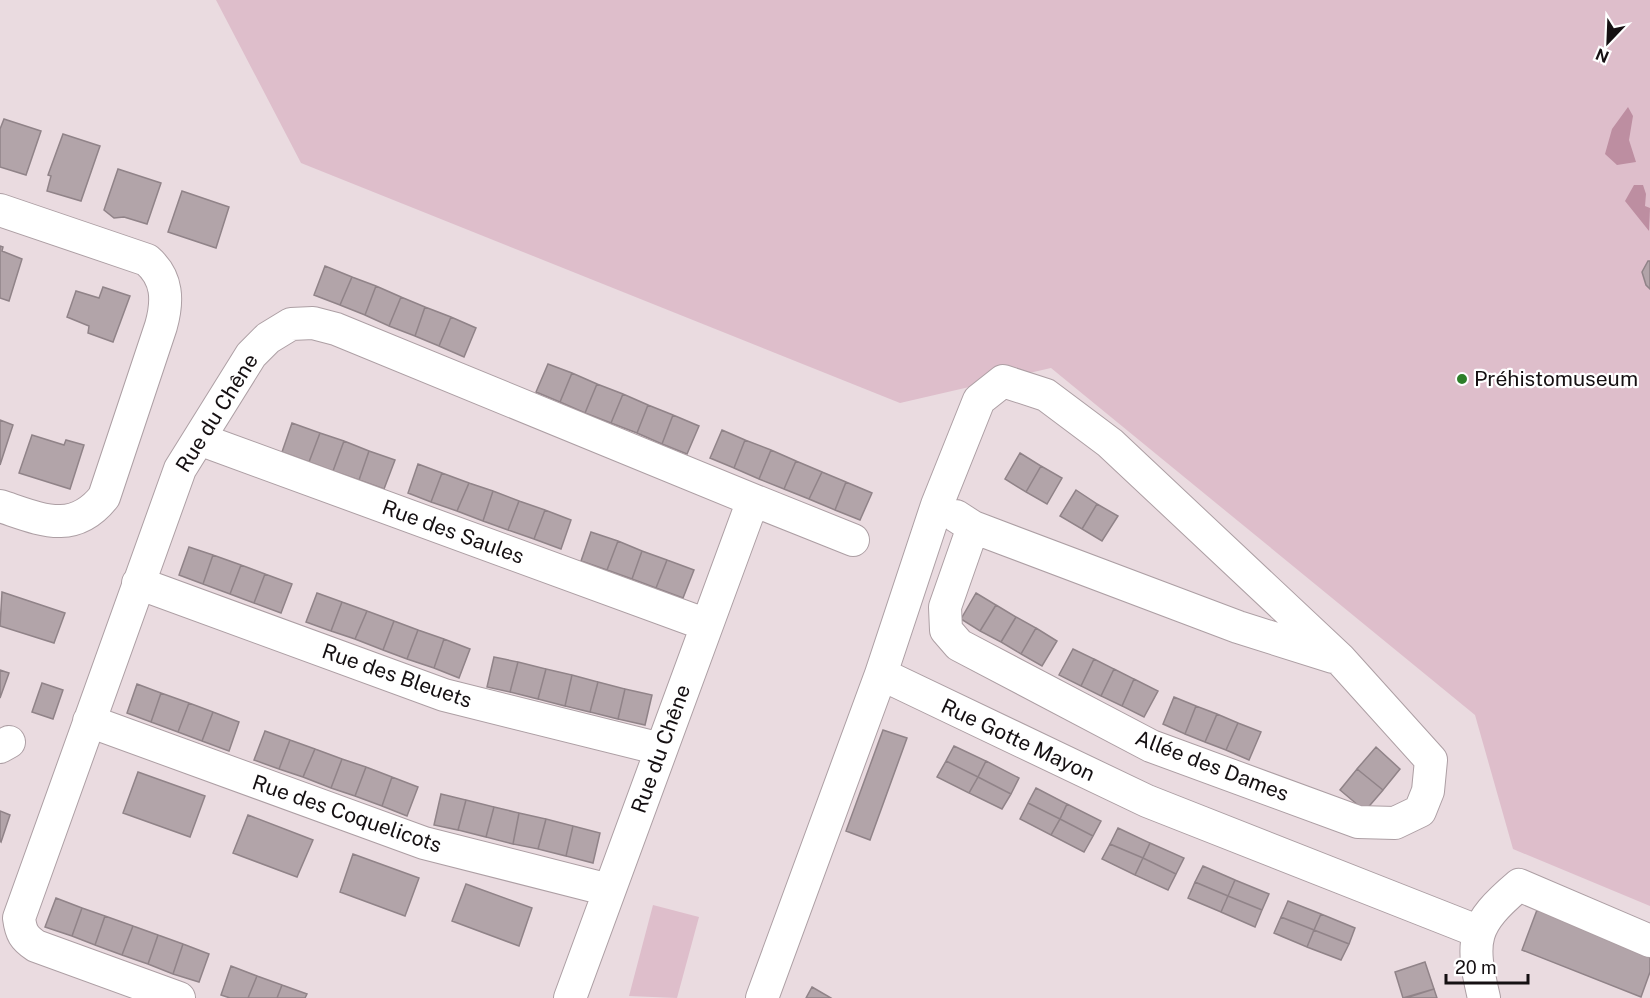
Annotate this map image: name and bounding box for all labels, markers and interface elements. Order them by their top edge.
north arrow [1578,12,1638,72]
text: N [1593,44,1612,67]
street label: Rue du Chêne [170,349,263,477]
place label: Préhistomuseum [1474,366,1638,391]
marker: Préhistomuseum [1455,372,1469,386]
street label: Rue des Saules [379,494,527,569]
street label: Rue des Bleuets [319,638,475,713]
street label: Rue du Chêne [626,681,695,817]
street label: Rue Gotte Mayon [937,693,1099,786]
street label: Allée des Dames [1132,725,1292,806]
street label: Rue des Coquelicots [249,769,445,858]
scale bar [1446,947,1528,985]
text: 20 m [1455,957,1497,978]

